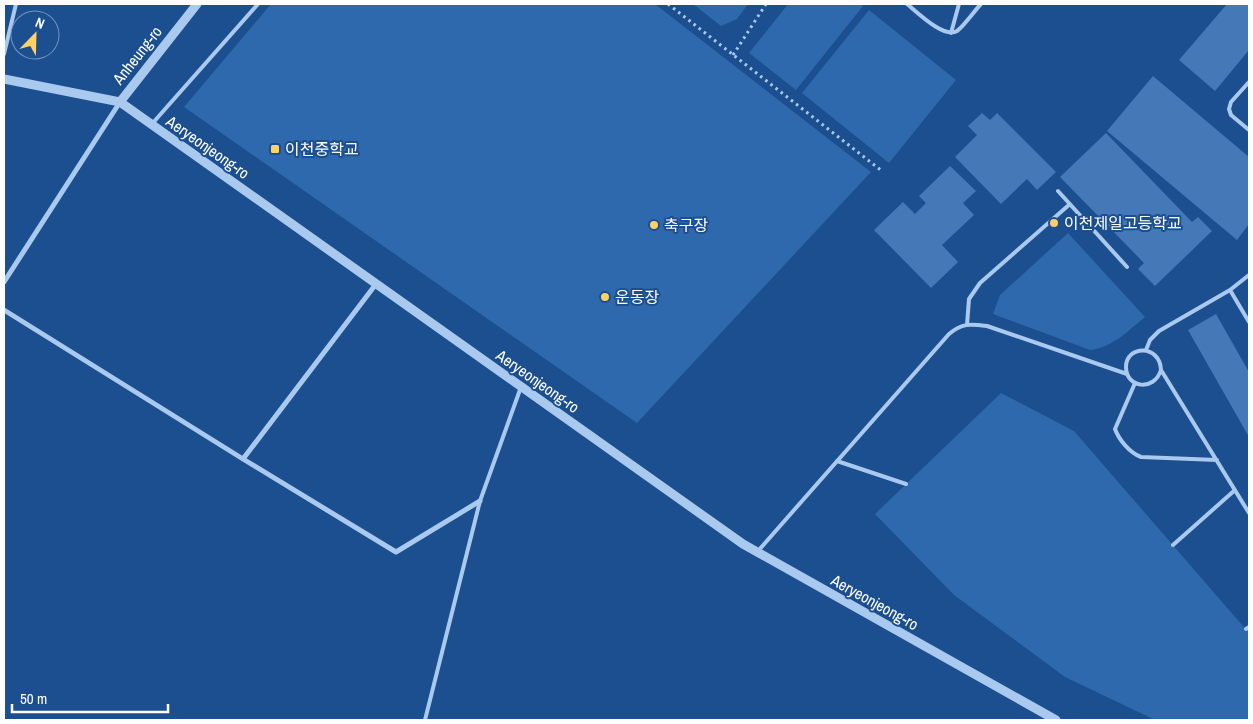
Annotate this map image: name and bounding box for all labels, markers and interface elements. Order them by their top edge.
north arrow [10,10,60,60]
text: N [33,13,47,33]
street label: Anheung-ro [107,21,167,90]
street label: Aeryeonjeong-ro [161,110,254,184]
place label: 이천중학교 [285,138,359,160]
marker: 이천중학교 [269,143,281,155]
place label: 이천제일고등학교 [1064,212,1182,234]
place label: 축구장 [664,214,708,236]
marker: 이천제일고등학교 [1048,217,1060,229]
marker: 축구장 [648,219,660,231]
place label: 운동장 [615,286,659,308]
marker: 운동장 [599,291,611,303]
street label: Aeryeonjeong-ro [491,344,584,418]
street label: Aeryeonjeong-ro [826,568,923,635]
scale bar [12,682,169,714]
text: 50 m [20,688,47,709]

